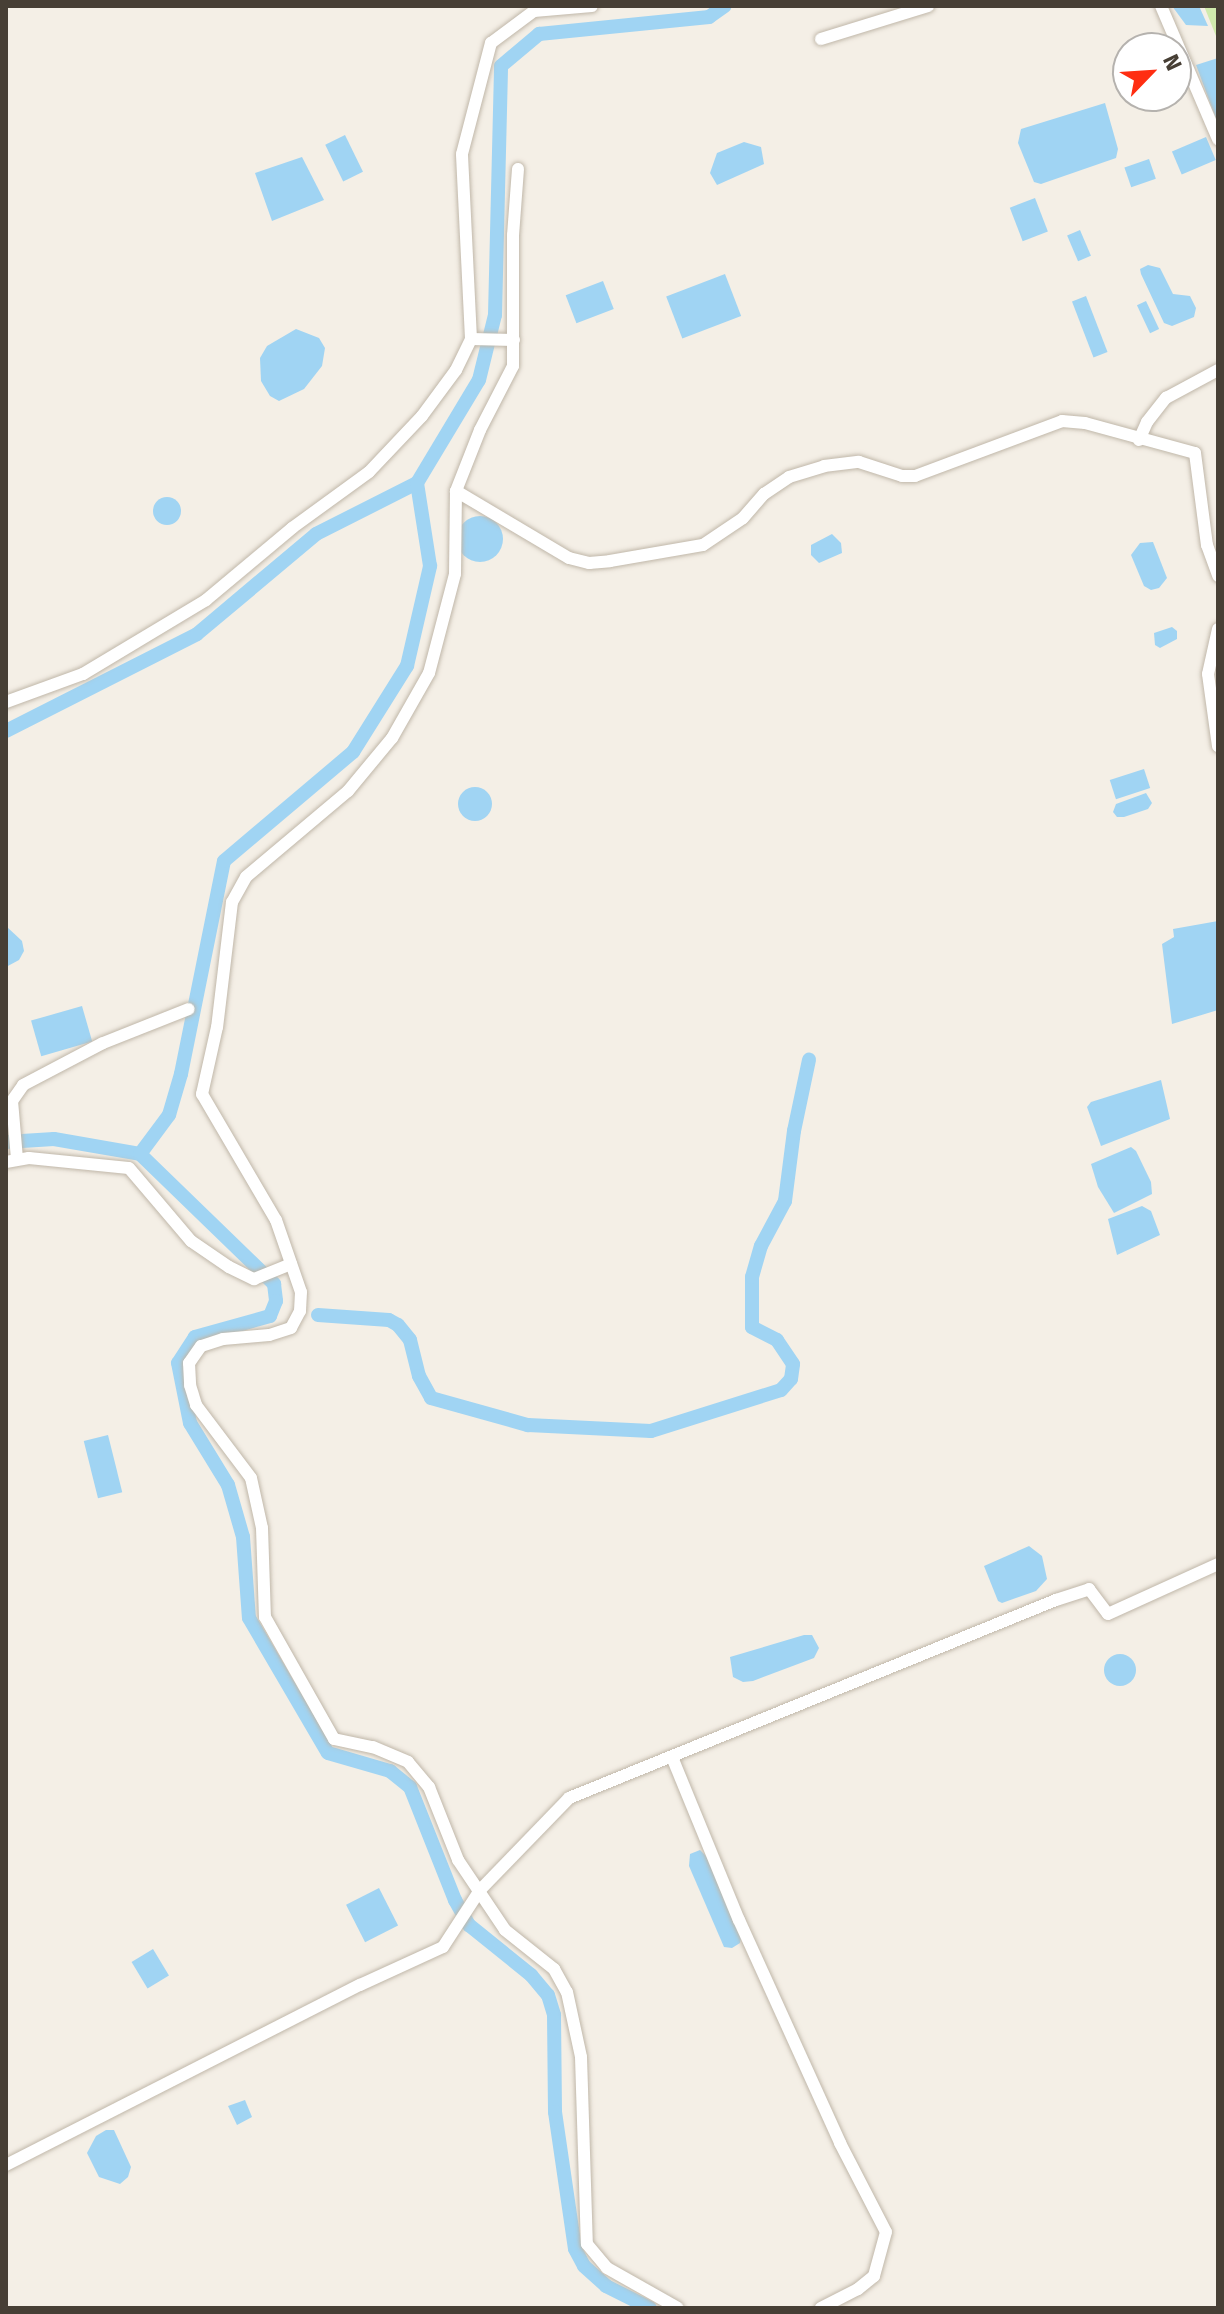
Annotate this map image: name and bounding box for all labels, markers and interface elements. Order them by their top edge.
north arrow [1112,32,1192,112]
text: N [1157,50,1188,75]

